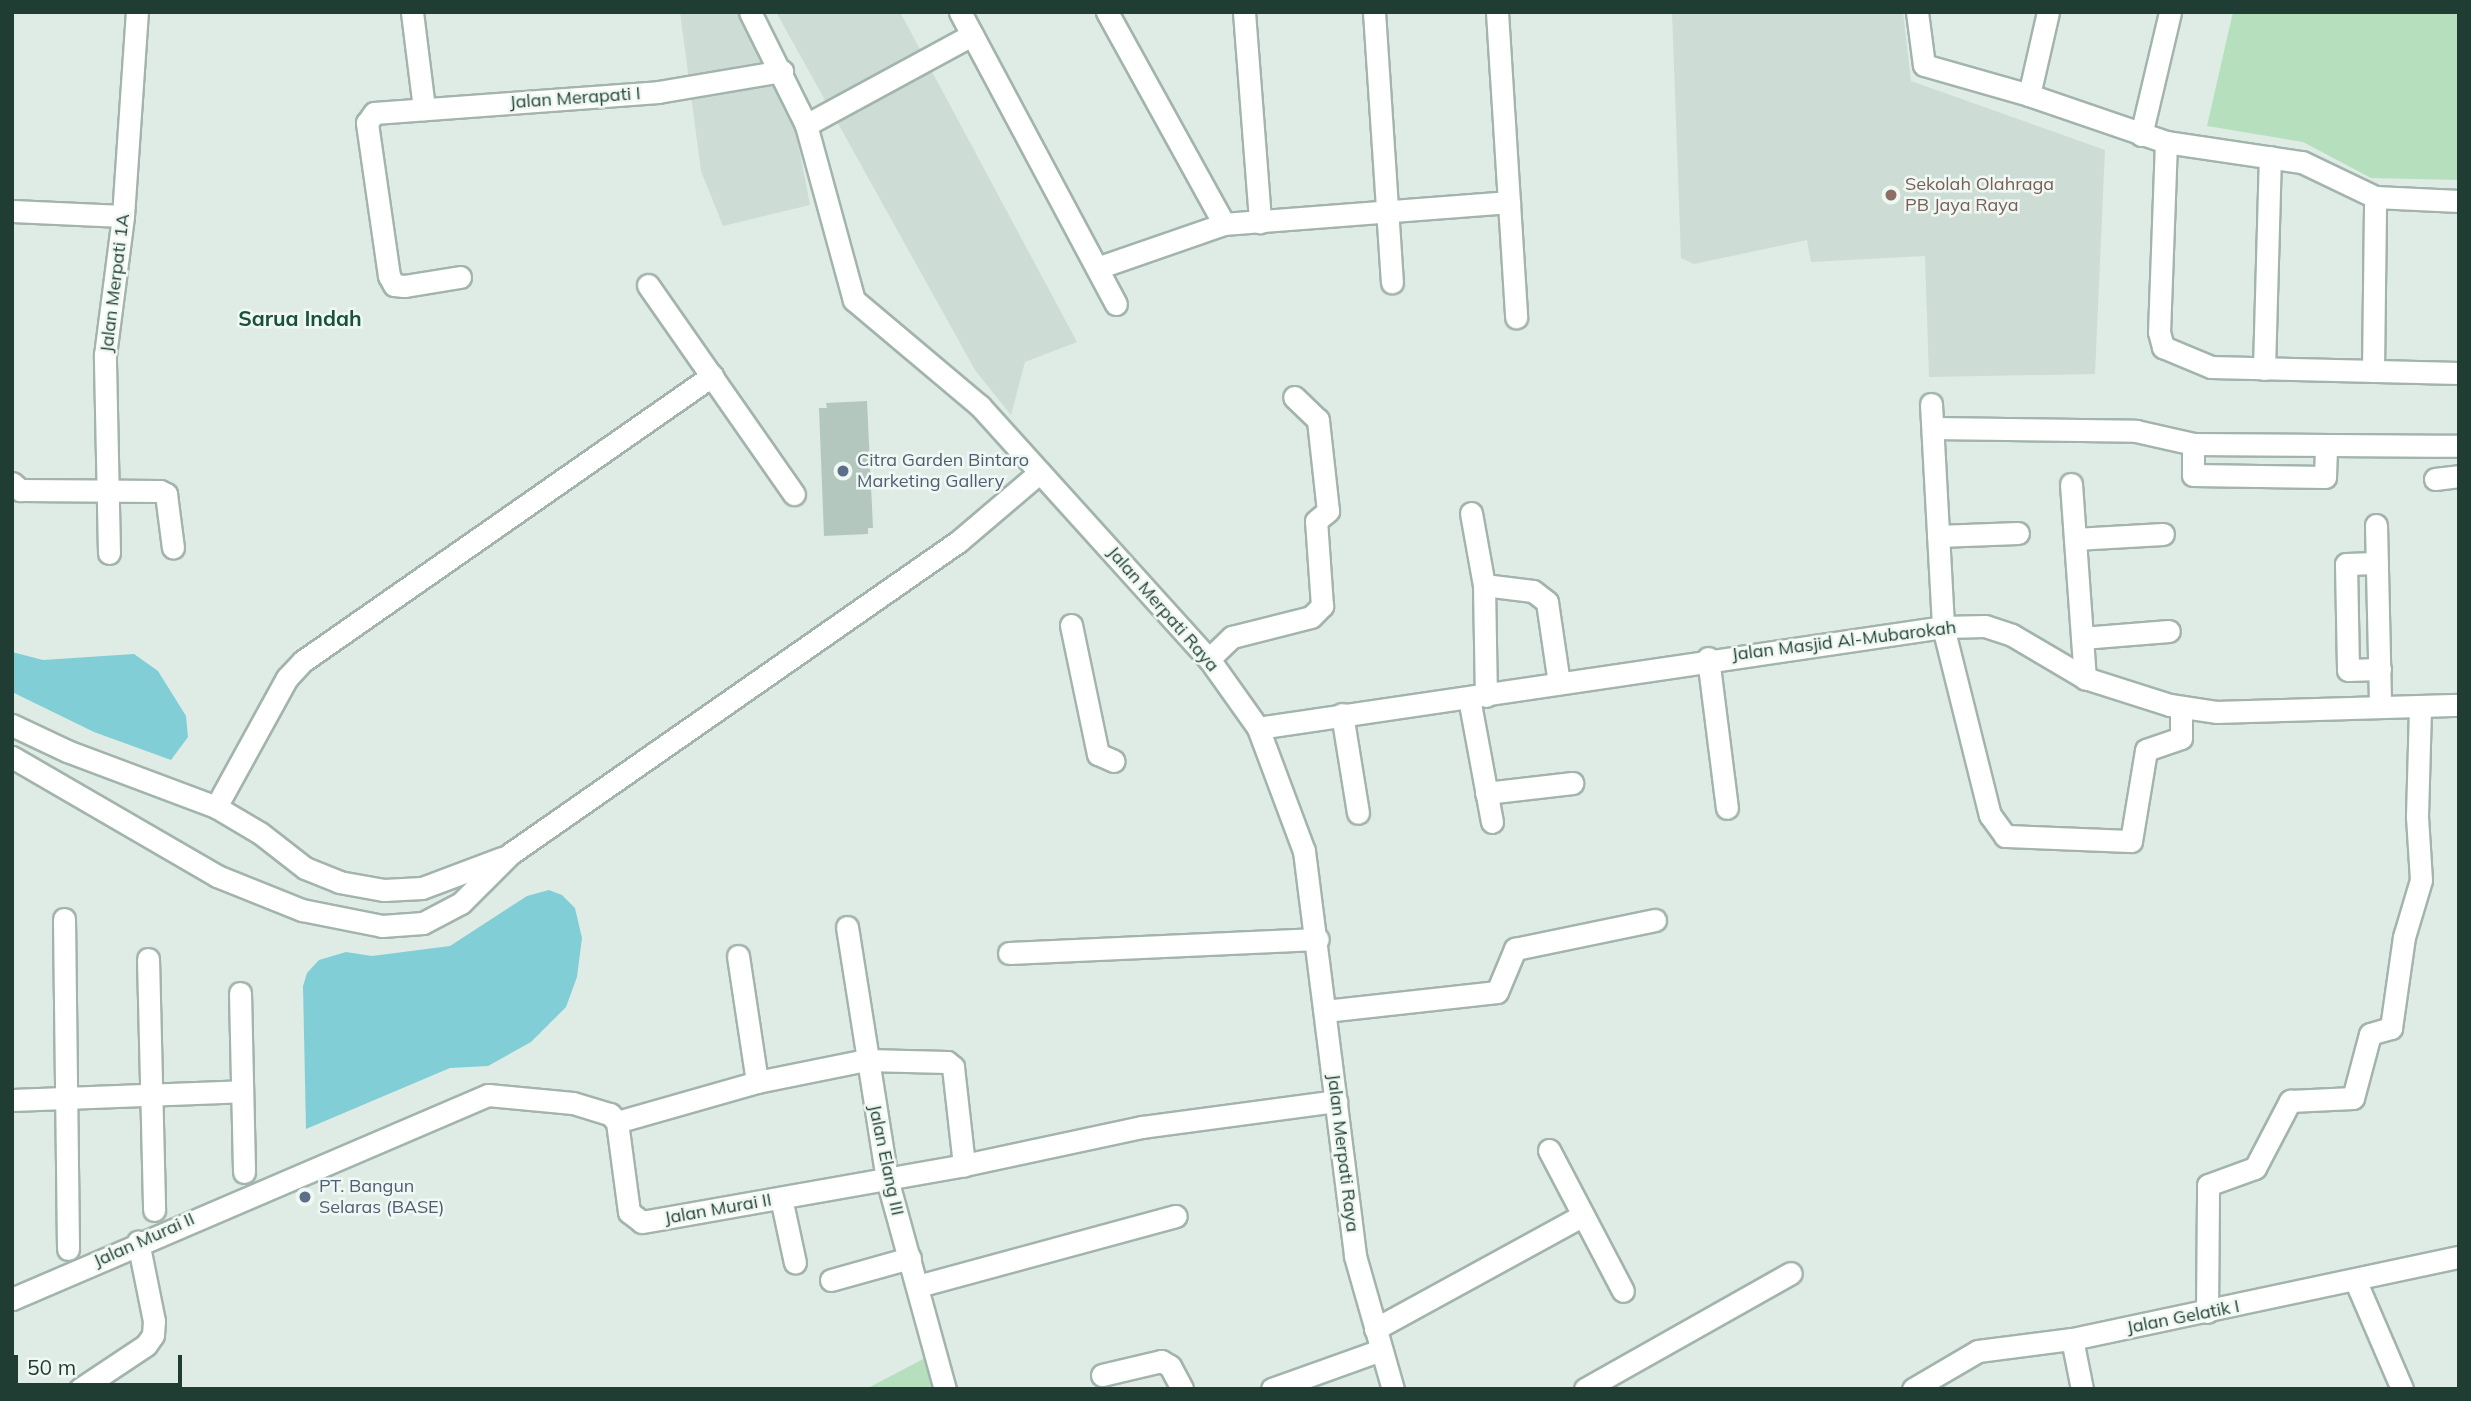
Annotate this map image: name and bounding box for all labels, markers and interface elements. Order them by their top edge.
street label: Jalan Merapati I [509,83,641,113]
place label: Sekolah Olahraga PB Jaya Raya [1905,174,2054,216]
marker: Sekolah Olahraga PB Jaya Raya [1883,187,1899,203]
street label: Jalan Merpati 1A [96,212,134,354]
district label: Sarua Indah [238,305,362,331]
place label: Citra Garden Bintaro Marketing Gallery [857,450,1029,492]
marker: Citra Garden Bintaro Marketing Gallery [835,463,851,479]
street label: Jalan Merpati Raya [1103,542,1223,676]
street label: Jalan Masjid Al-Mubarokah [1730,616,1958,666]
street label: Jalan Merpati Raya [1323,1073,1363,1233]
street label: Jalan Elang III [864,1103,908,1217]
place label: PT. Bangun Selaras (BASE) [319,1176,444,1218]
marker: PT. Bangun Selaras (BASE) [297,1189,313,1205]
street label: Jalan Murai II [663,1189,773,1229]
street label: Jalan Murai II [90,1208,198,1272]
street label: Jalan Gelatik I [2125,1295,2241,1339]
scale bar [18,1342,186,1386]
text: 50 m [27,1354,76,1380]

